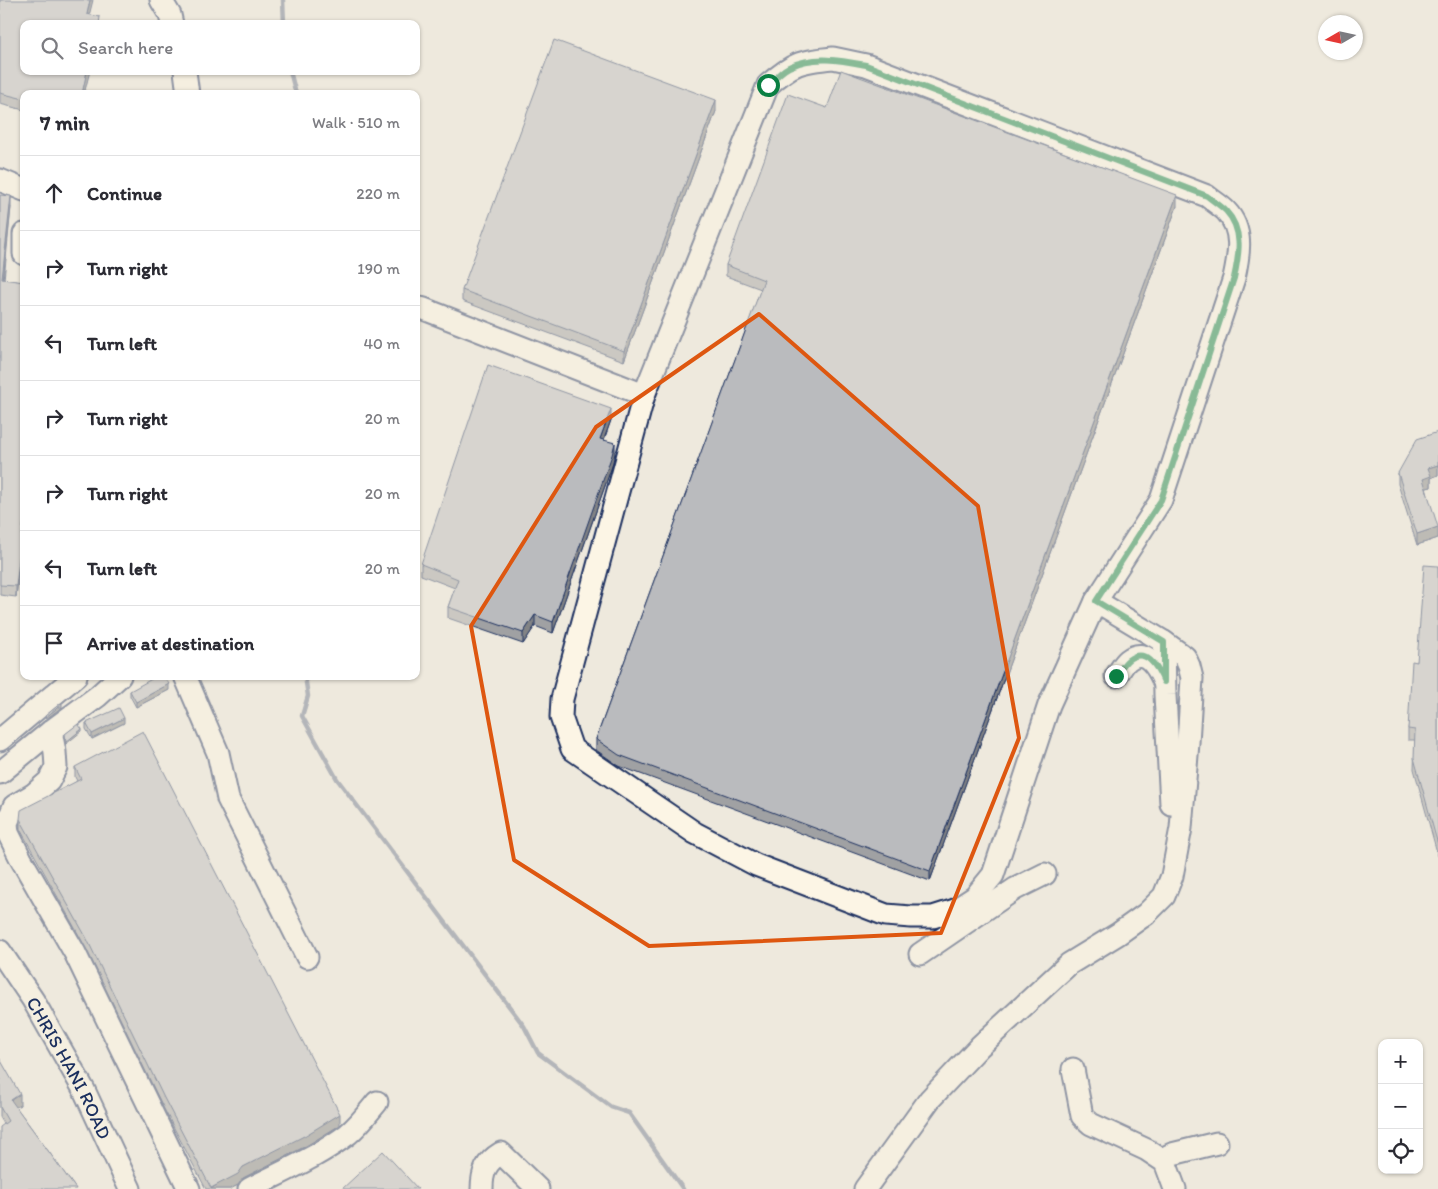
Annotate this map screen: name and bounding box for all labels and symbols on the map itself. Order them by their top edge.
north arrow [1318,15,1363,60]
route start [757,74,780,97]
route end [1105,665,1128,688]
street label: CHRIS HANI ROAD [22,992,117,1143]

